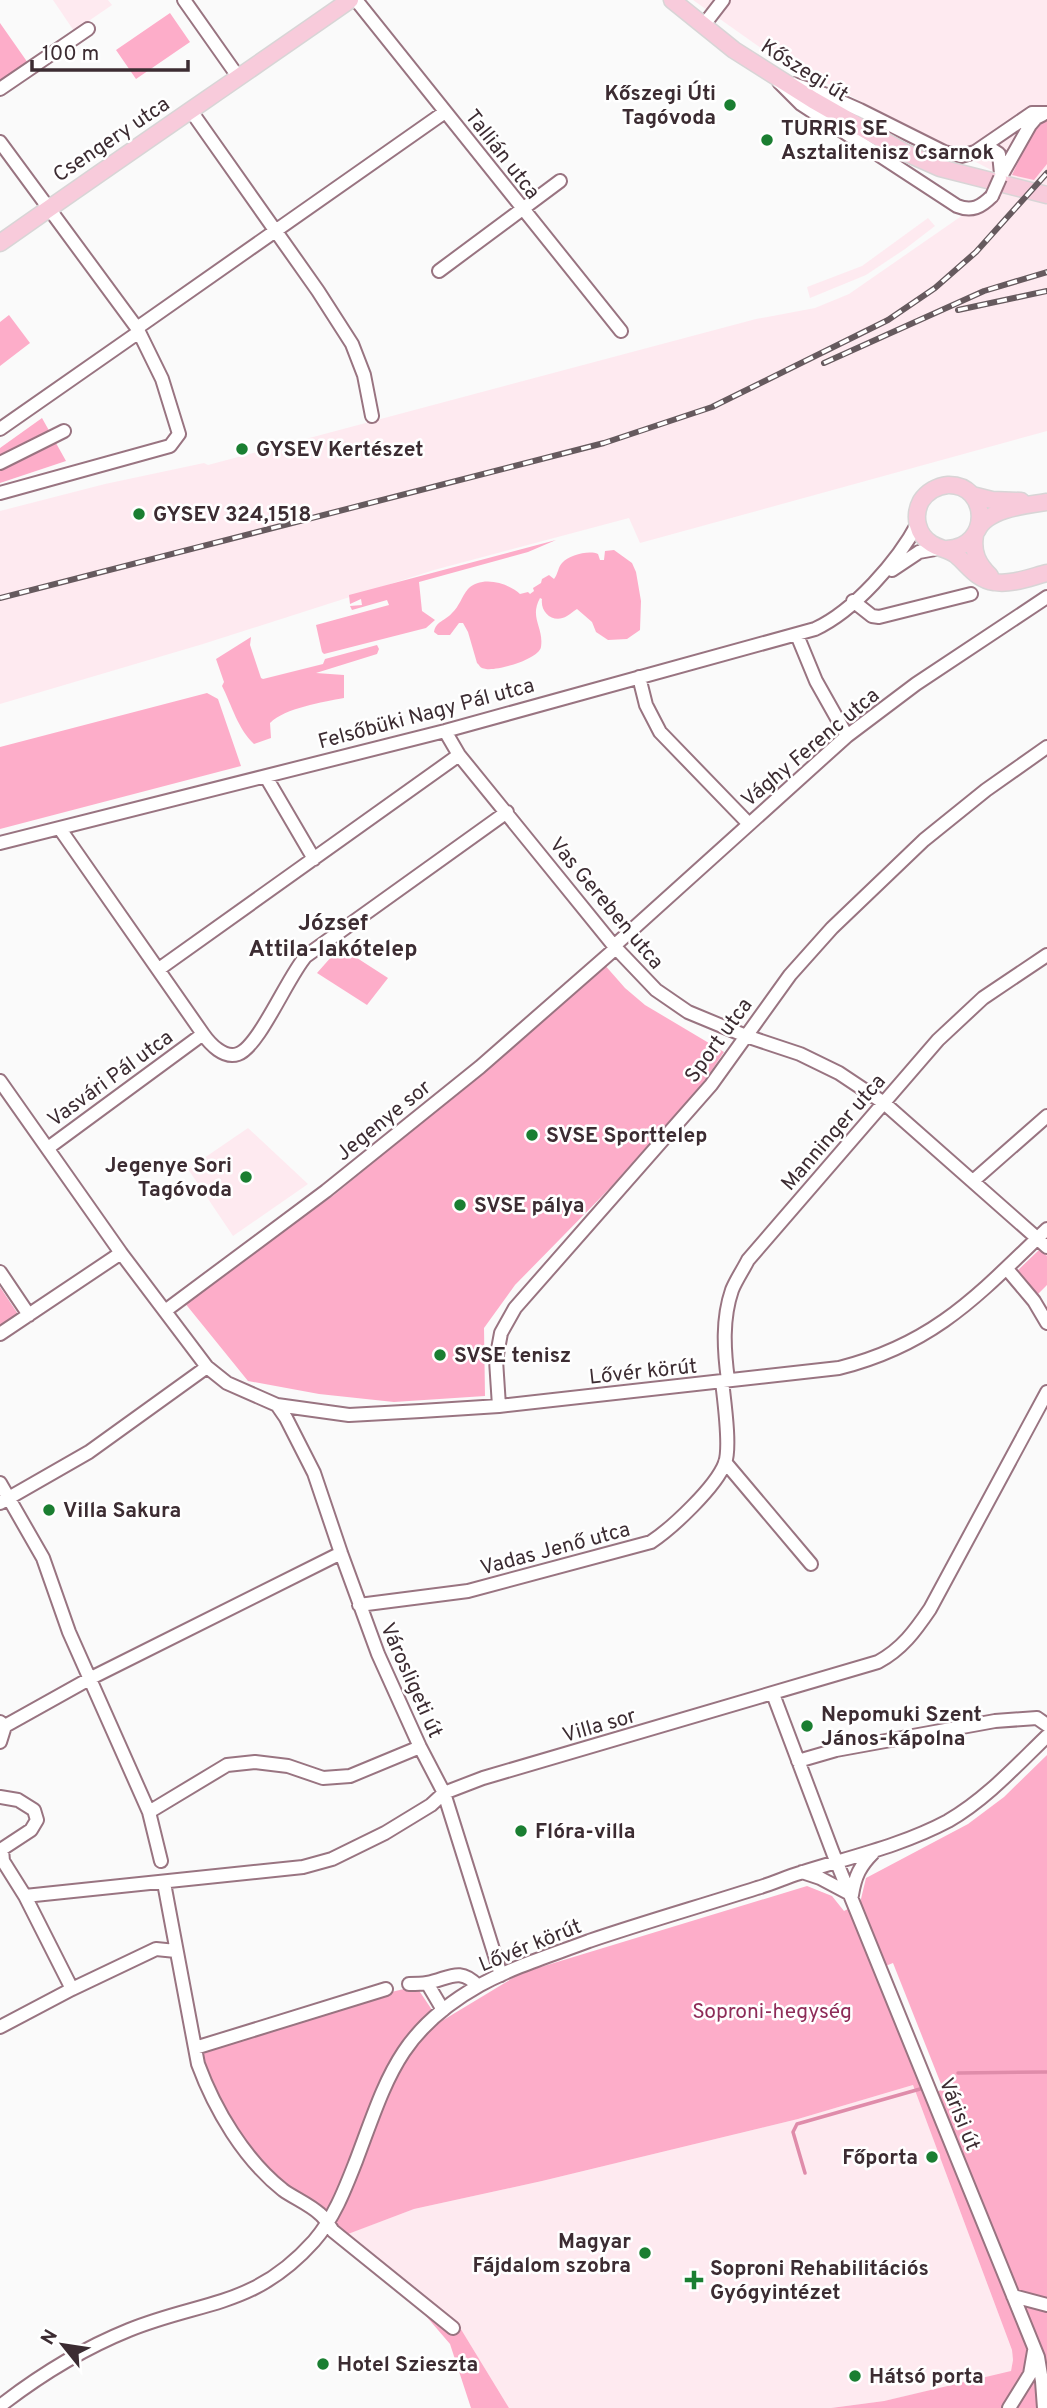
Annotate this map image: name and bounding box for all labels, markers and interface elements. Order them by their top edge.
scale bar [32,28,187,72]
street label: Kőszegi út [755,34,853,109]
text: 100 m [42,41,99,68]
place label: Kőszegi Úti Tagóvoda [604,80,716,132]
street label: Csengery utca [48,91,175,189]
marker: Kőszegi Úti Tagóvoda [722,97,738,113]
street label: Tallián utca [458,104,545,205]
place label: TURRIS SE Asztalitenisz Csarnok [781,116,994,167]
marker: TURRIS SE Asztalitenisz Csarnok [759,132,775,148]
place label: GYSEV Kertészet [256,437,424,464]
marker: GYSEV Kertészet [234,441,250,457]
place label: GYSEV 324,1518 [153,502,311,529]
marker: GYSEV 324,1518 [131,506,147,522]
street label: Felsőbüki Nagy Pál utca [315,673,537,756]
street label: Vághy Ferenc utca [736,682,886,814]
street label: Vas Gereben utca [543,832,669,976]
district label: József Attila-lakótelep [249,910,417,965]
street label: Sport utca [679,993,759,1089]
street label: Vasvári Pál utca [43,1025,179,1134]
street label: Manninger utca [776,1069,892,1197]
street label: Jegenye sor [331,1075,437,1168]
place label: SVSE Sporttelep [546,1123,707,1150]
marker: SVSE Sporttelep [524,1127,540,1143]
place label: Jegenye Sori Tagóvoda [105,1153,232,1204]
marker: Jegenye Sori Tagóvoda [238,1169,254,1185]
place label: SVSE pálya [474,1193,584,1220]
marker: SVSE pálya [452,1197,468,1213]
place label: SVSE tenisz [454,1343,571,1370]
marker: SVSE tenisz [432,1347,448,1363]
street label: Lővér körút [588,1353,698,1392]
place label: Villa Sakura [63,1498,181,1525]
marker: Villa Sakura [41,1502,57,1518]
street label: Vadas Jenő utca [478,1516,633,1582]
street label: Városligeti út [373,1619,448,1742]
place label: Nepomuki Szent János-kápolna [821,1702,982,1753]
street label: Villa sor [559,1703,639,1750]
marker: Nepomuki Szent János-kápolna [799,1718,815,1734]
place label: Flóra-villa [535,1819,636,1846]
marker: Flóra-villa [513,1823,529,1839]
street label: Lővér körút [475,1914,586,1979]
park label: Soproni-hegység [692,1999,852,2026]
street label: Várisi út [932,2074,985,2155]
place label: Főporta [842,2145,918,2172]
marker: Főporta [924,2149,940,2165]
place label: Magyar Fájdalom szobra [472,2229,631,2280]
marker: Magyar Fájdalom szobra [637,2245,653,2261]
place label: Soproni Rehabilitációs Gyógyintézet [710,2256,929,2307]
marker: Soproni Rehabilitációs Gyógyintézet [684,2270,704,2290]
north arrow [28,2310,98,2380]
text: N [36,2326,64,2349]
place label: Hotel Szieszta [337,2352,478,2379]
marker: Hotel Szieszta [315,2356,331,2372]
place label: Hátsó porta [869,2364,984,2391]
marker: Hátsó porta [847,2368,863,2384]

